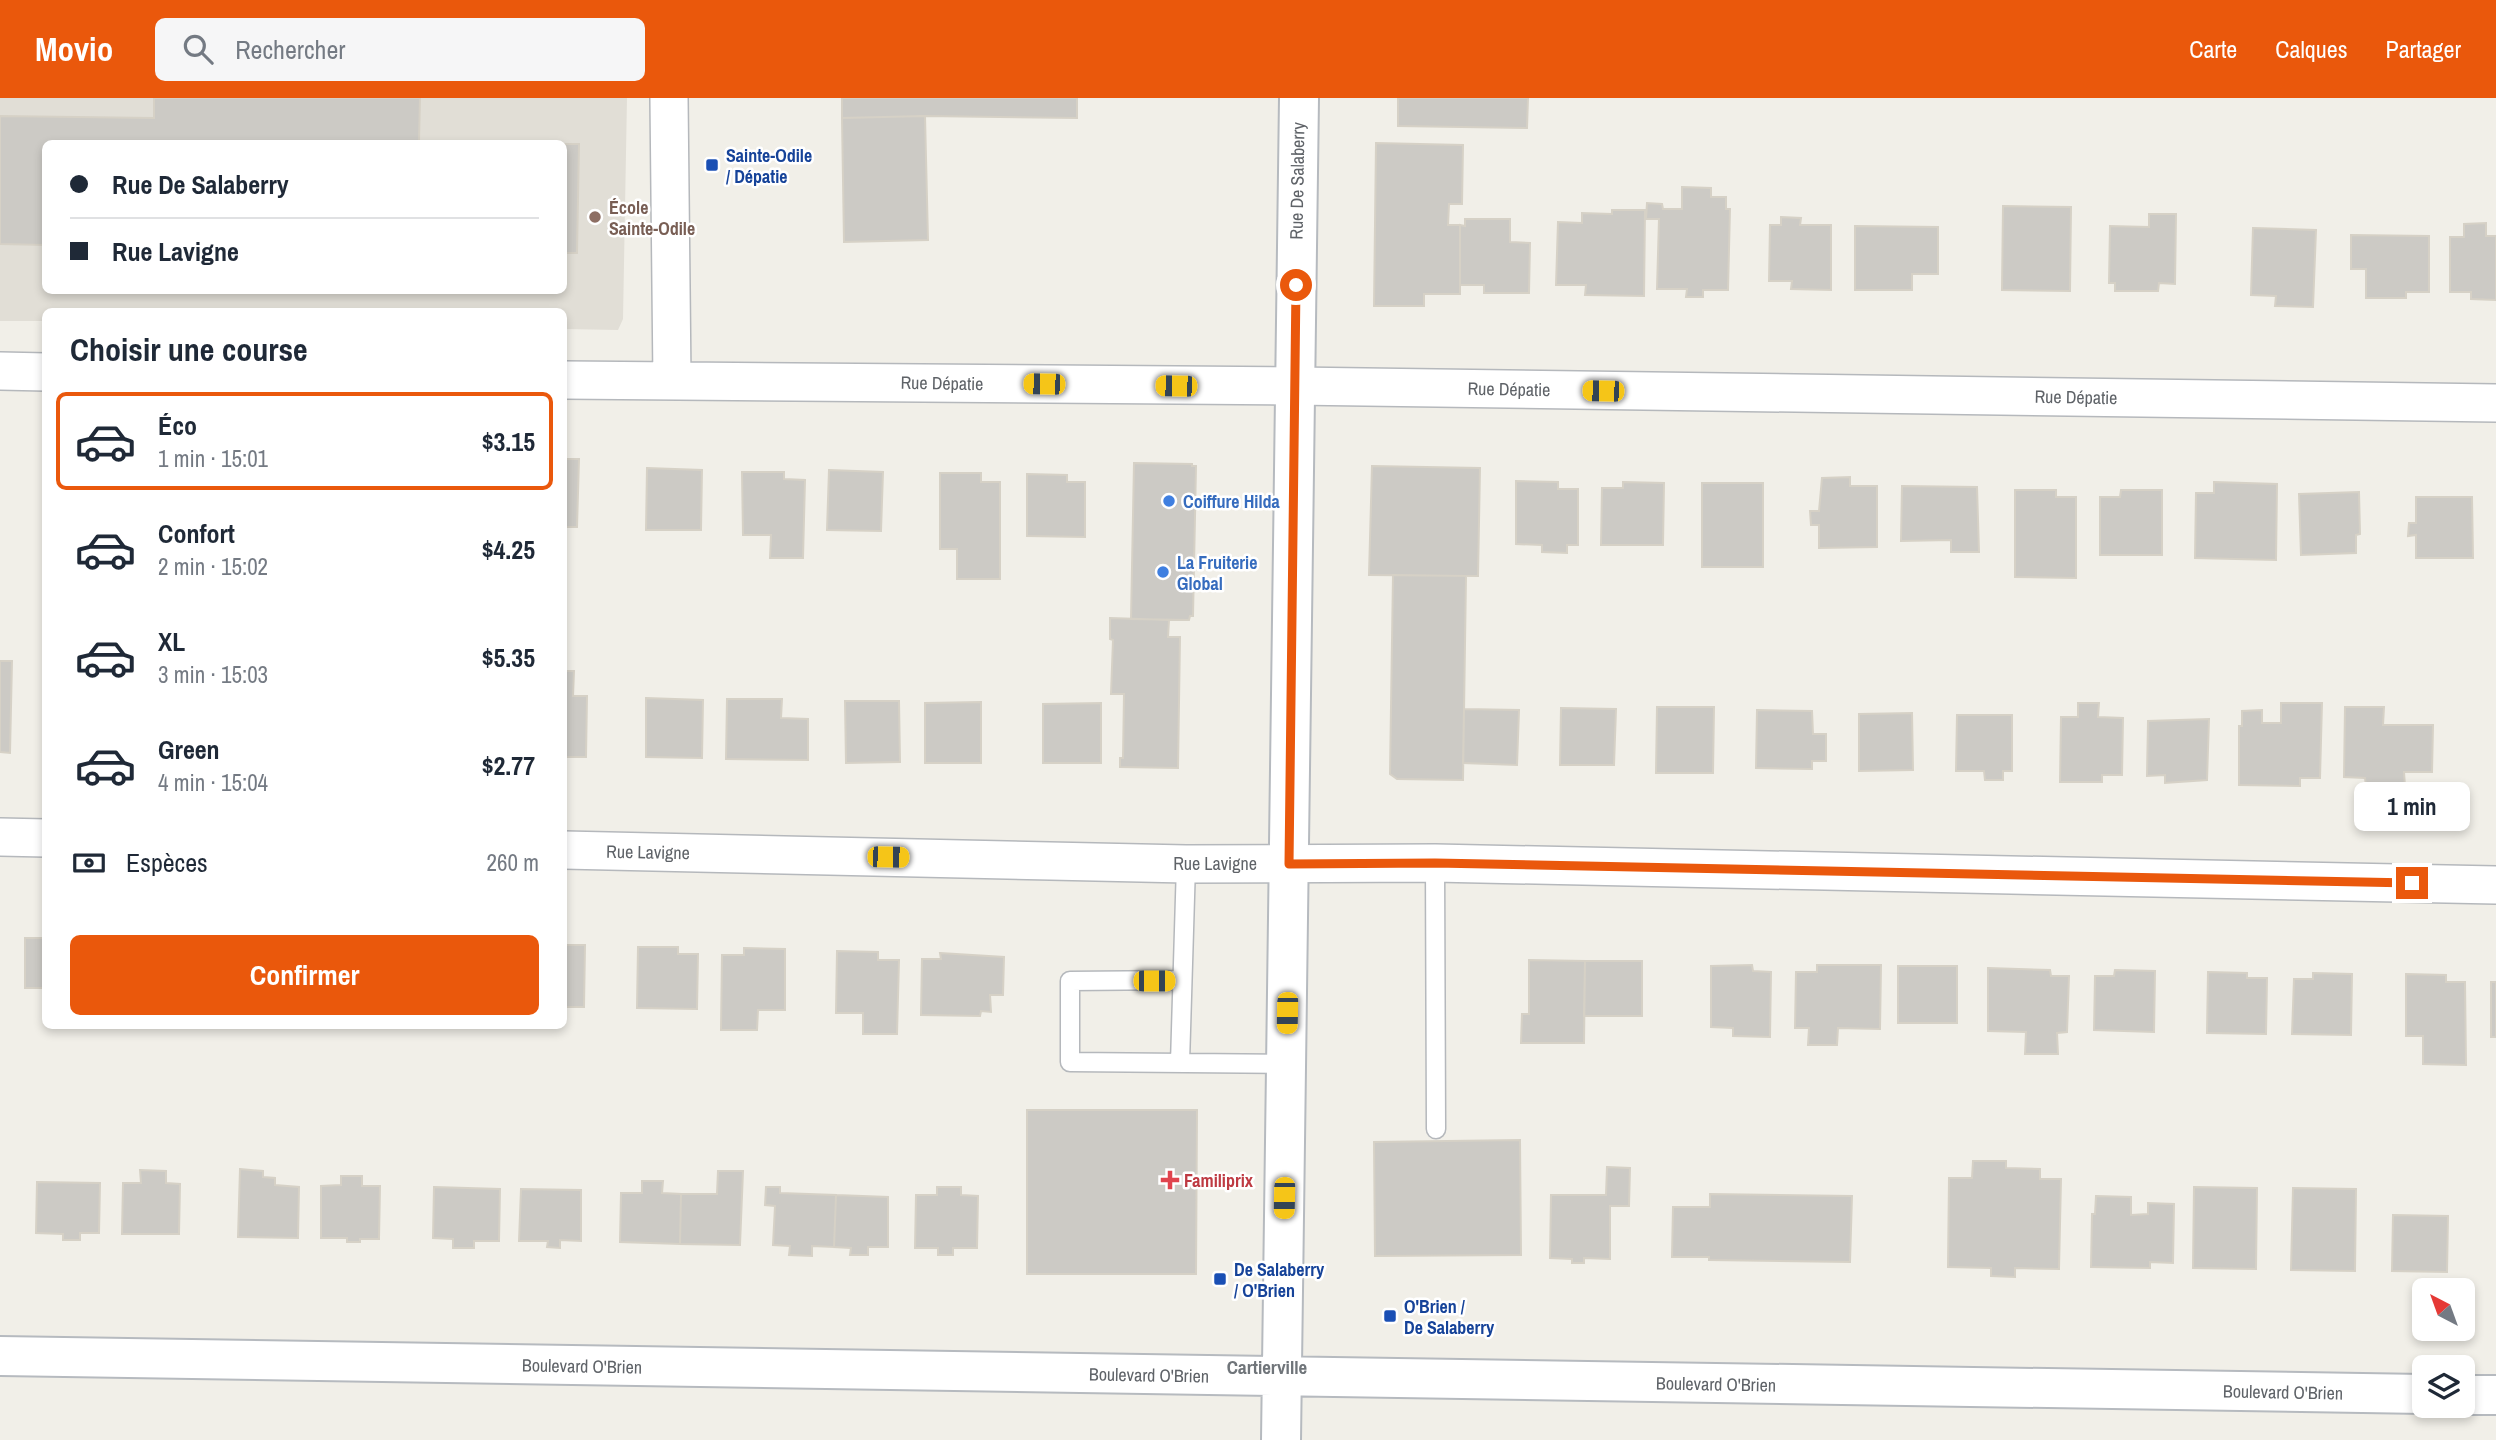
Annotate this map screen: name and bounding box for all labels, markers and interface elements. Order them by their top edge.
search box [155,18,645,81]
text: Movio [35,27,113,71]
icon: search [179,30,217,68]
text: Rechercher [235,32,345,67]
text: Carte [2189,33,2237,65]
text: Calques [2275,33,2348,65]
text: Partager [2386,33,2461,65]
street label: Rue De Salaberry [1283,122,1311,240]
place label: Sainte-Odile / Dépatie [726,143,812,189]
marker: Sainte-Odile / Dépatie [704,157,720,173]
text: Rue De Salaberry [112,167,289,202]
place label: École Sainte-Odile [609,195,695,241]
marker: École Sainte-Odile [587,209,603,225]
text: Rue Lavigne [112,234,239,269]
route start [1280,269,1312,301]
text: Choisir une course [70,328,308,371]
street label: Rue Dépatie [900,370,984,396]
car [1023,373,1066,395]
car [1155,375,1198,397]
street label: Rue Dépatie [1467,376,1551,402]
car [1582,380,1625,402]
street label: Rue Dépatie [2034,384,2118,410]
text: Éco [158,408,197,443]
icon: car [74,410,137,473]
text: $3.15 [482,424,535,459]
text: 1 min · 15:01 [158,443,268,474]
place label: Coiffure Hilda [1183,489,1281,514]
marker: Coiffure Hilda [1161,493,1177,509]
text: Confort [158,516,235,551]
icon: car [74,518,137,581]
text: $4.25 [482,532,535,567]
place label: La Fruiterie Global [1177,550,1257,596]
text: 2 min · 15:02 [158,551,268,582]
marker: La Fruiterie Global [1155,564,1171,580]
text: XL [158,624,185,659]
icon: car [74,626,137,689]
text: $5.35 [482,640,535,675]
text: 3 min · 15:03 [158,659,268,690]
text: Green [158,732,220,767]
icon: car [74,734,137,797]
text: $2.77 [482,748,535,783]
text: 4 min · 15:04 [158,767,268,798]
callout: 1 min [2354,782,2470,830]
text: 1 min [2387,791,2437,822]
street label: Rue Lavigne [606,839,690,865]
icon: cash [70,844,108,882]
text: Espèces [126,845,208,880]
car [867,846,910,868]
text: 260 m [487,847,539,878]
street label: Rue Lavigne [1173,851,1257,876]
route end [2396,867,2428,899]
button: Confirmer [70,935,539,1015]
car [1134,971,1176,992]
car [1277,992,1298,1034]
place label: Familiprix [1184,1168,1254,1193]
marker: Familiprix [1162,1172,1178,1188]
car [1274,1177,1295,1219]
place label: De Salaberry / O'Brien [1234,1257,1325,1303]
marker: De Salaberry / O'Brien [1212,1271,1228,1287]
north arrow [2412,1278,2474,1340]
map controls [2412,1278,2475,1418]
place label: O'Brien / De Salaberry [1404,1294,1495,1340]
marker: O'Brien / De Salaberry [1382,1308,1398,1324]
street label: Boulevard O'Brien [522,1352,642,1380]
district label: Cartierville [1227,1354,1308,1380]
button: layers [2412,1355,2475,1418]
street label: Boulevard O'Brien [1089,1361,1209,1389]
street label: Boulevard O'Brien [1656,1370,1776,1398]
street label: Boulevard O'Brien [2223,1378,2343,1406]

